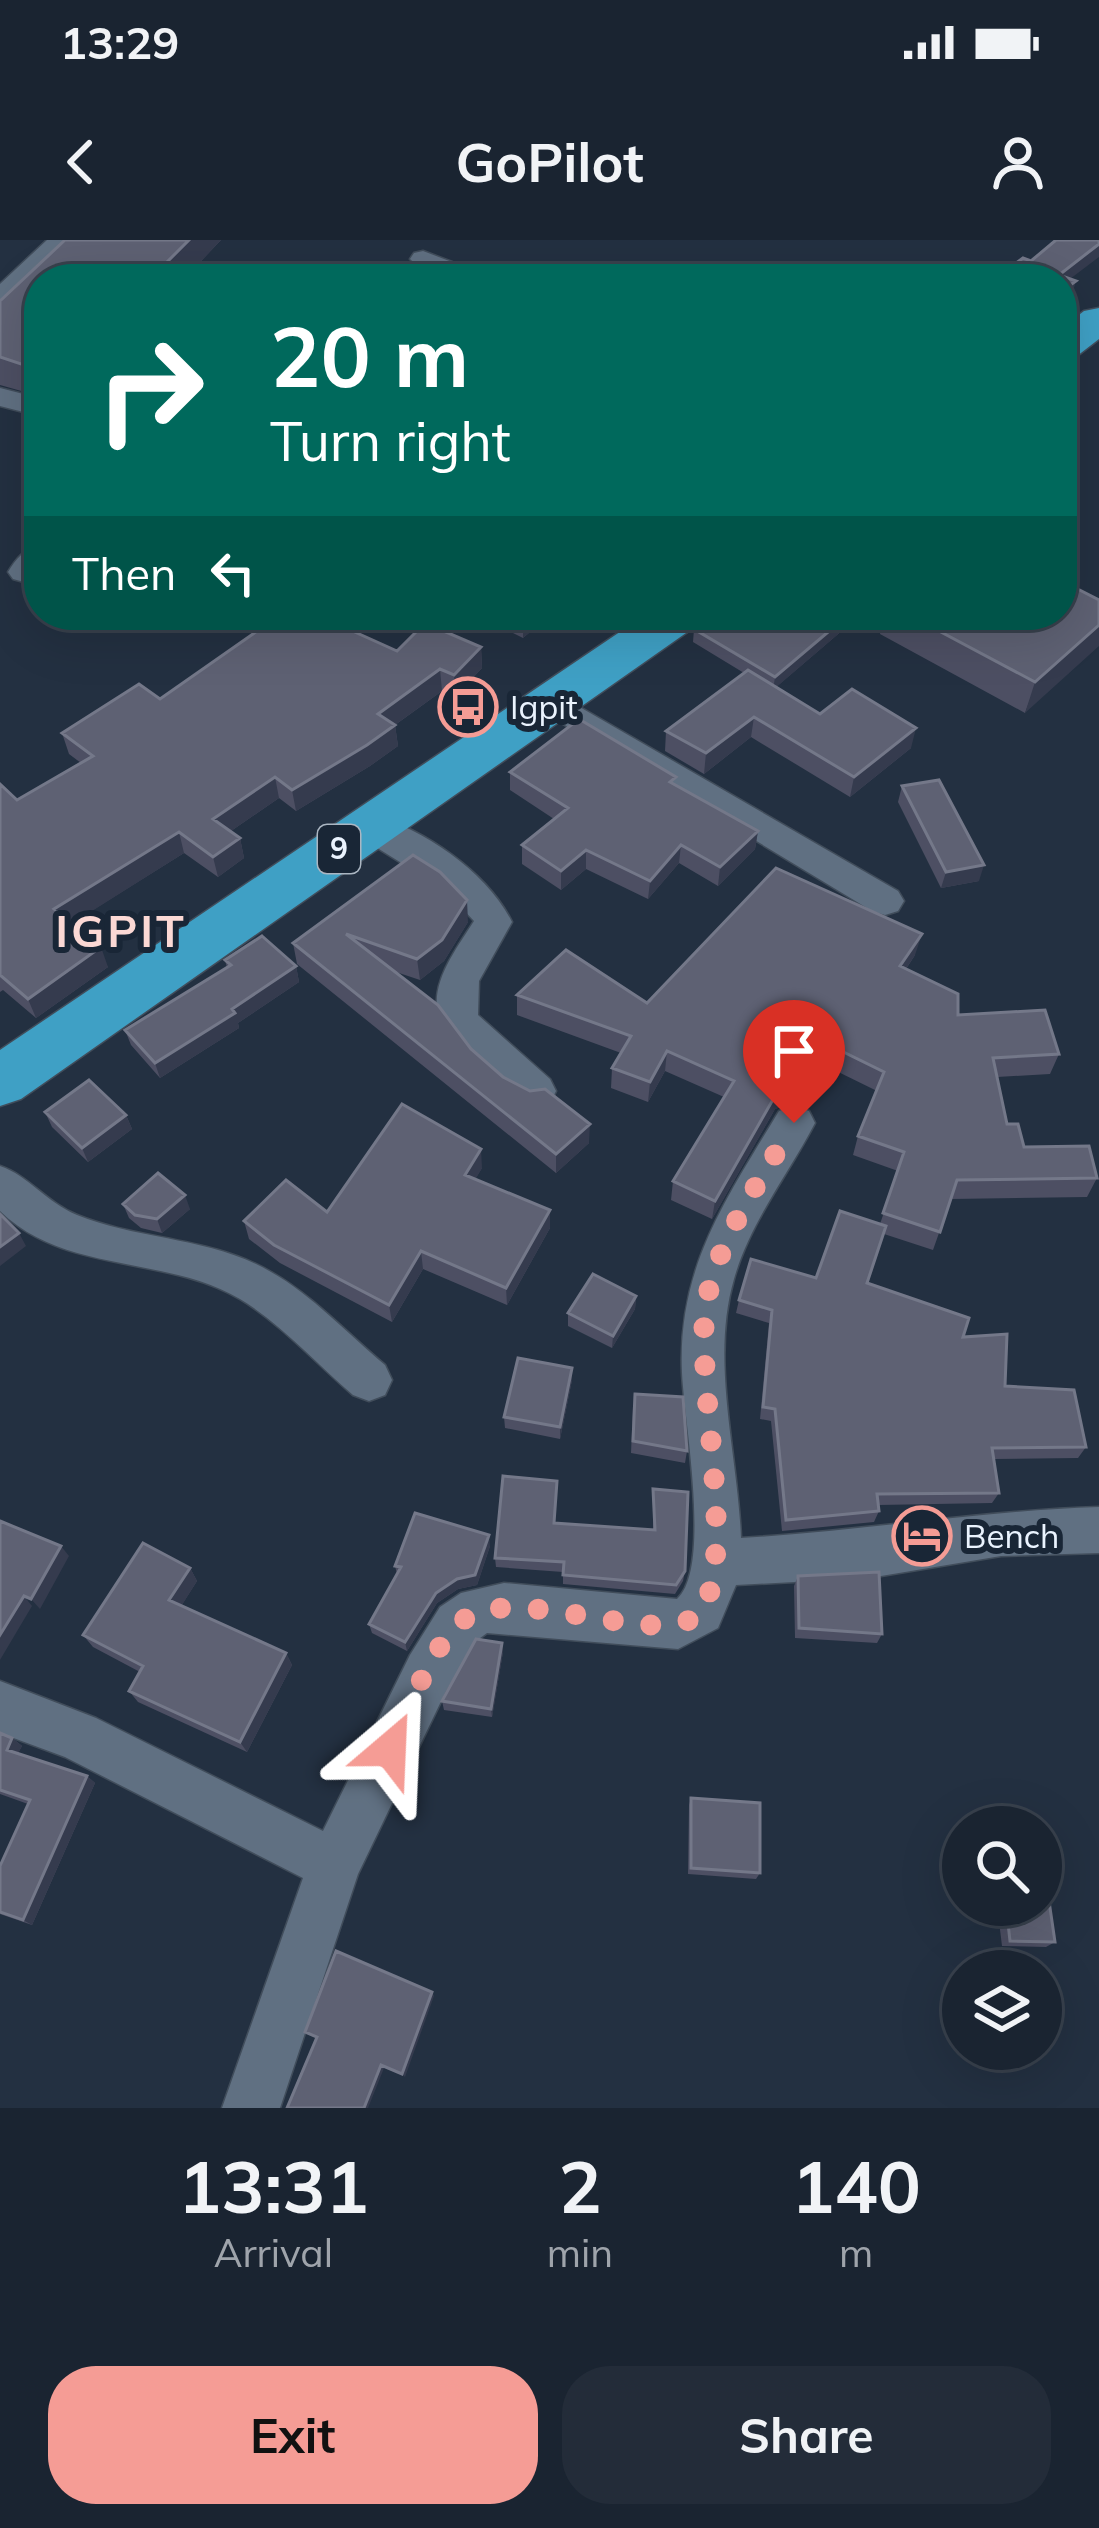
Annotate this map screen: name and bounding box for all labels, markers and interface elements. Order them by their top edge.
text: 13:29 [60,14,179,70]
text: GoPilot [455,128,644,196]
icon: back [48,129,114,195]
icon: person [985,129,1051,195]
text: 20 m [270,303,469,408]
icon: right [72,312,228,468]
text: Turn right [270,407,511,475]
icon: left [200,540,266,606]
text: Then [72,545,176,601]
bus stop icon: Igpit [437,676,499,738]
place label: Igpit [510,686,578,727]
road number: 9 [318,825,360,873]
district label: IGPIT [55,902,187,958]
pin [743,1000,845,1123]
icon: arrive [761,1018,827,1084]
hotel icon: Bench [891,1505,953,1567]
place label: Bench [964,1515,1059,1556]
position arrow [327,1686,453,1812]
map controls [942,1806,1062,2070]
button: search [942,1806,1062,1926]
button: layers [942,1950,1062,2070]
text: 13:31 [178,2141,369,2231]
text: 2 [558,2141,602,2231]
text: 140 [791,2141,921,2231]
text: Arrival [214,2228,333,2277]
text: min [547,2228,613,2277]
text: m [839,2228,873,2277]
button: Exit [48,2366,538,2504]
button: Share [562,2366,1051,2504]

